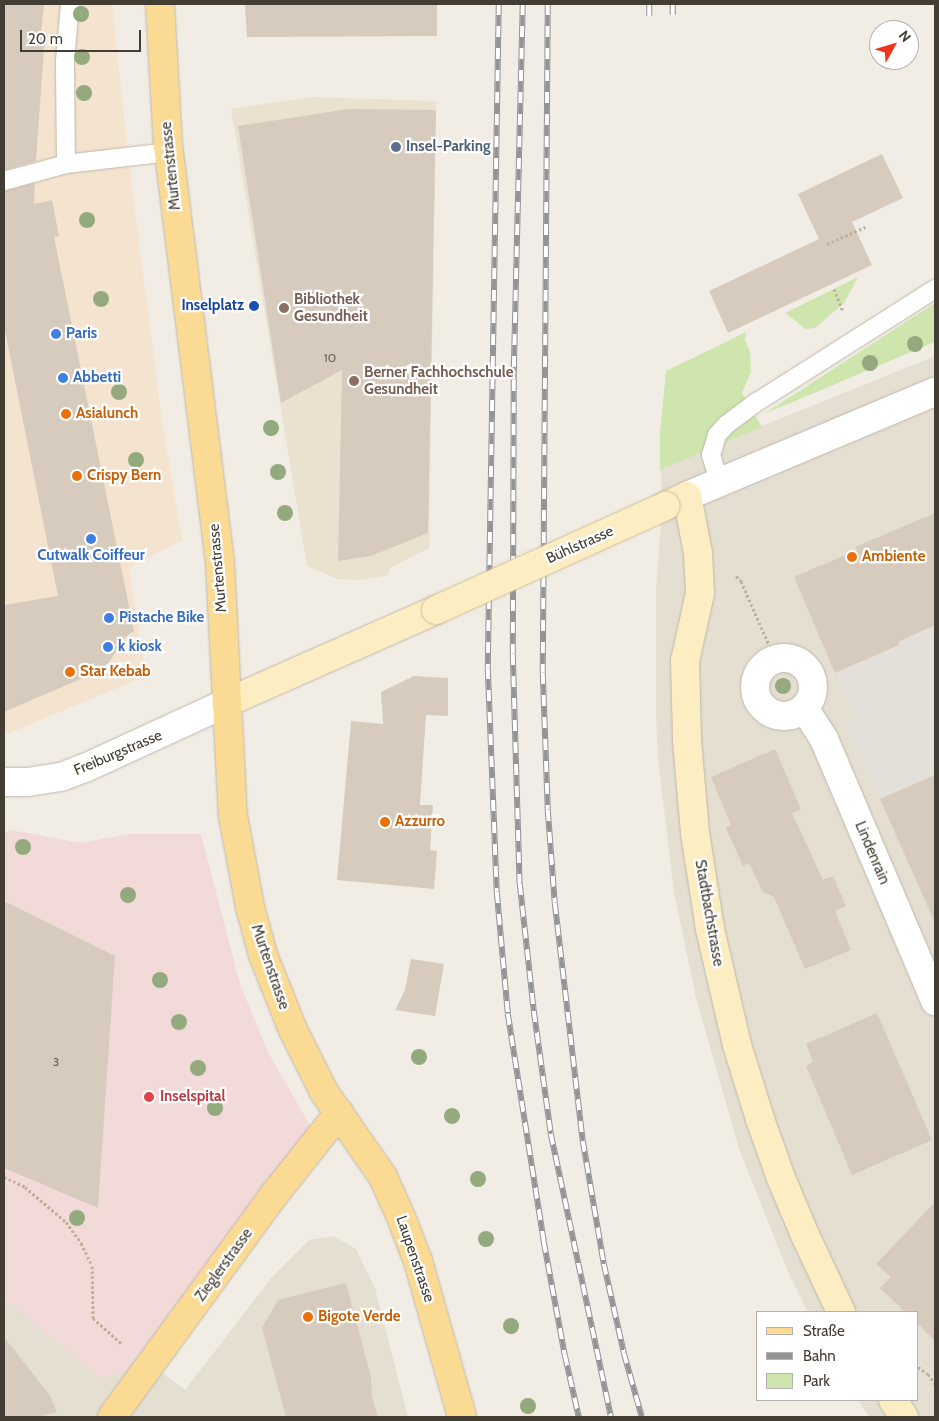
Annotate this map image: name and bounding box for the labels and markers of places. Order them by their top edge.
place label: Insel-Parking [406,138,490,156]
marker: Insel-Parking [390,141,402,153]
place label: Bibliothek Gesundheit [294,290,368,325]
place label: Inselplatz [181,297,244,315]
marker: Inselplatz [248,300,260,312]
marker: Bibliothek Gesundheit [278,302,290,314]
place label: Paris [66,325,97,343]
marker: Paris [50,328,62,340]
place label: Berner Fachhochschule Gesundheit [364,363,513,398]
place label: Abbetti [73,369,121,387]
marker: Abbetti [57,372,69,384]
marker: Berner Fachhochschule Gesundheit [348,375,360,387]
place label: Asialunch [76,405,138,423]
marker: Asialunch [60,408,72,420]
place label: Crispy Bern [87,467,161,485]
marker: Crispy Bern [71,470,83,482]
marker: Cutwalk Coiffeur [85,533,97,545]
place label: Cutwalk Coiffeur [37,547,145,565]
place label: Ambiente [862,548,925,566]
marker: Ambiente [846,551,858,563]
place label: Pistache Bike [119,609,204,627]
marker: Pistache Bike [103,612,115,624]
place label: k kiosk [118,638,162,656]
marker: k kiosk [102,641,114,653]
place label: Star Kebab [80,663,151,681]
marker: Star Kebab [64,666,76,678]
place label: Azzurro [395,813,445,831]
marker: Azzurro [379,816,391,828]
place label: Inselspital [160,1088,225,1106]
marker: Inselspital [142,1090,156,1104]
place label: Bigote Verde [318,1308,400,1326]
marker: Bigote Verde [302,1311,314,1323]

